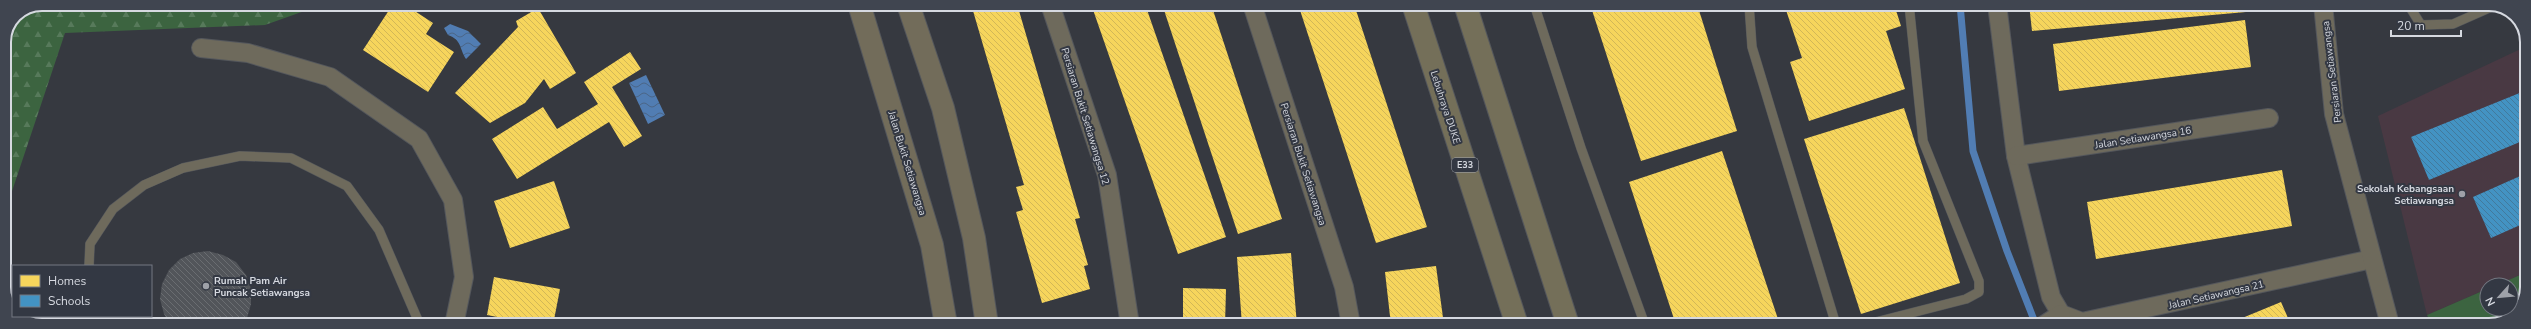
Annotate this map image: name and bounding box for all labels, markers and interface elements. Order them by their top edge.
scale bar [2391,12,2461,38]
text: 20 m [2397,18,2425,34]
street label: Persiaran Setiawangsa [2319,20,2345,123]
street label: Persiaran Bukit Setiawangsa 12 [1058,46,1113,187]
street label: Lebuhraya DUKE [1427,69,1464,146]
street label: Persiaran Bukit Setiawangsa [1277,101,1329,227]
street label: Jalan Bukit Setiawangsa [884,108,930,217]
street label: Jalan Setiawangsa 16 [2093,123,2192,153]
road number: E33 [1452,158,1478,172]
place label: Sekolah Kebangsaan Setiawangsa [2357,182,2454,208]
marker: Sekolah Kebangsaan Setiawangsa [2457,189,2467,199]
legend [12,265,152,317]
text: Homes [48,273,86,289]
place label: Rumah Pam Air Puncak Setiawangsa [214,274,310,300]
street label: Jalan Setiawangsa 21 [2166,277,2265,313]
north arrow [2479,277,2519,317]
marker: Rumah Pam Air Puncak Setiawangsa [201,281,211,291]
text: Schools [48,293,91,309]
text: N [2482,294,2499,308]

